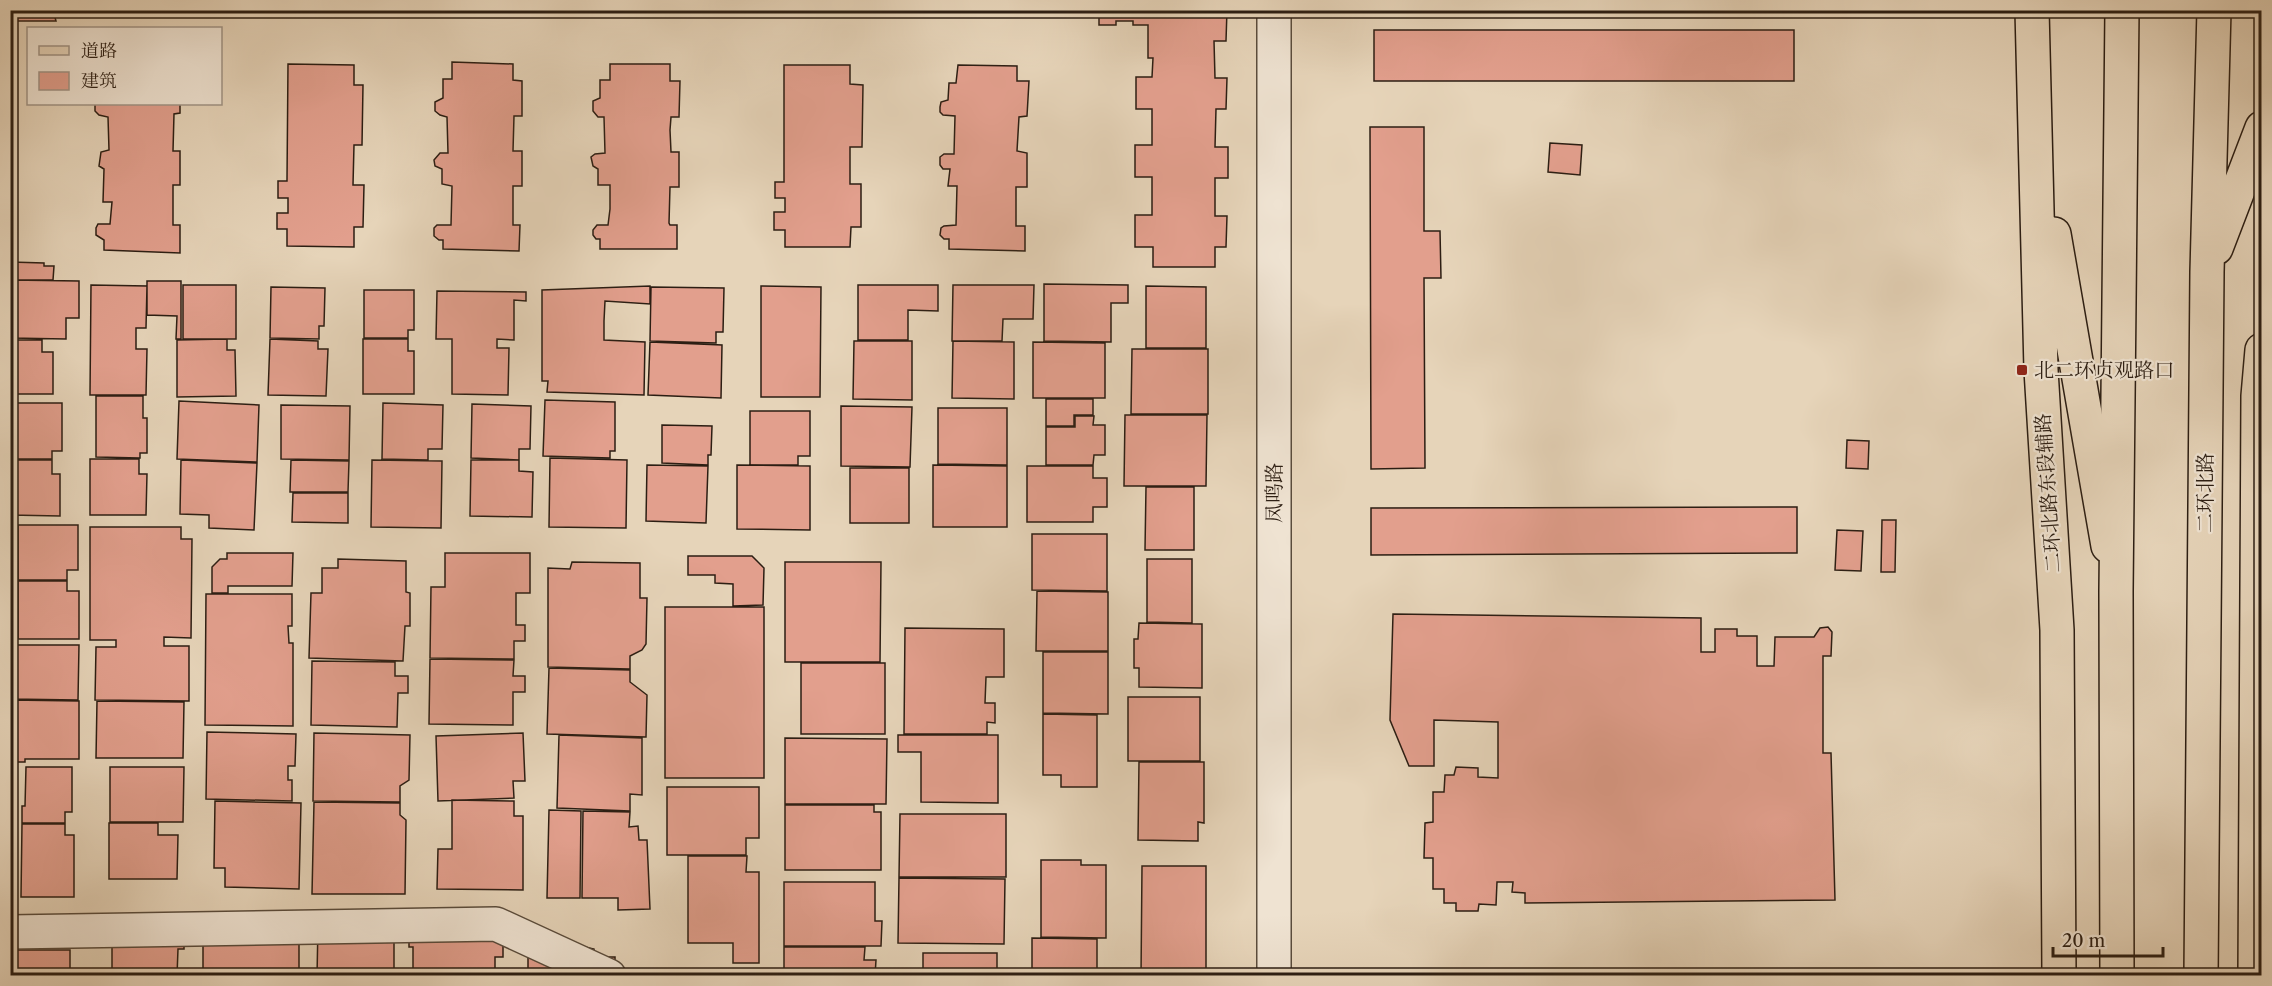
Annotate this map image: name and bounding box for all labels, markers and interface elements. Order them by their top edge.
legend [27,27,222,105]
text: 道路 [81,40,117,62]
text: 建筑 [81,70,117,92]
place label: 北二环贞观路口 [2034,358,2174,382]
marker: 北二环贞观路口 [2015,363,2029,377]
street label: 二环北路东段辅路 [2030,412,2066,574]
street label: 二环北路 [2193,453,2217,533]
street label: 凤鸣路 [1262,463,1286,523]
scale bar [2053,920,2162,958]
text: 20 m [2062,930,2106,952]

